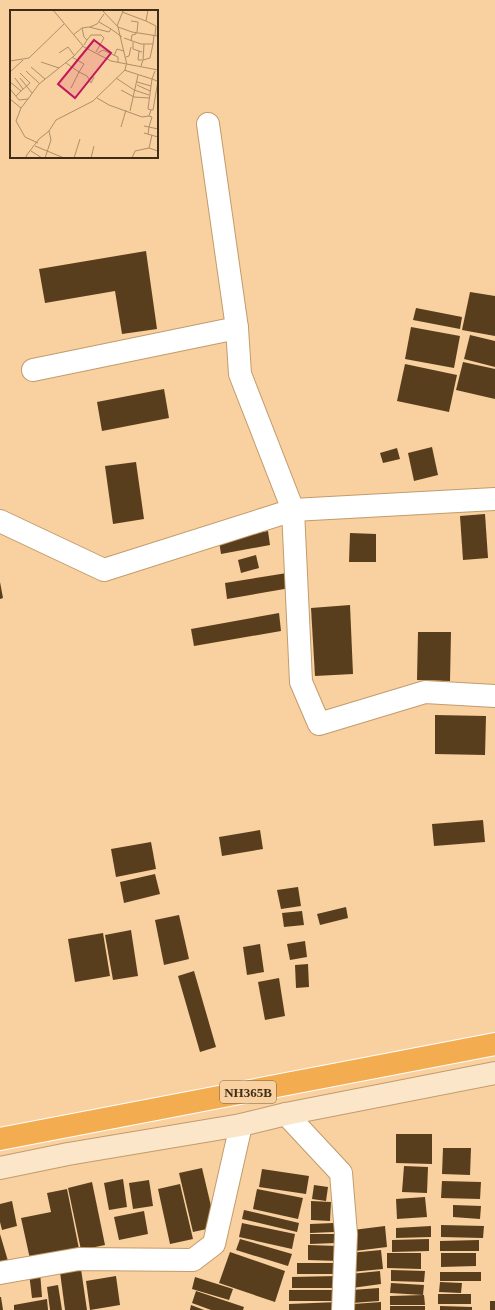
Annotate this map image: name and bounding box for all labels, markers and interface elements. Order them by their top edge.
inset map [10,10,158,158]
road number: NH365B [220,1081,276,1103]

